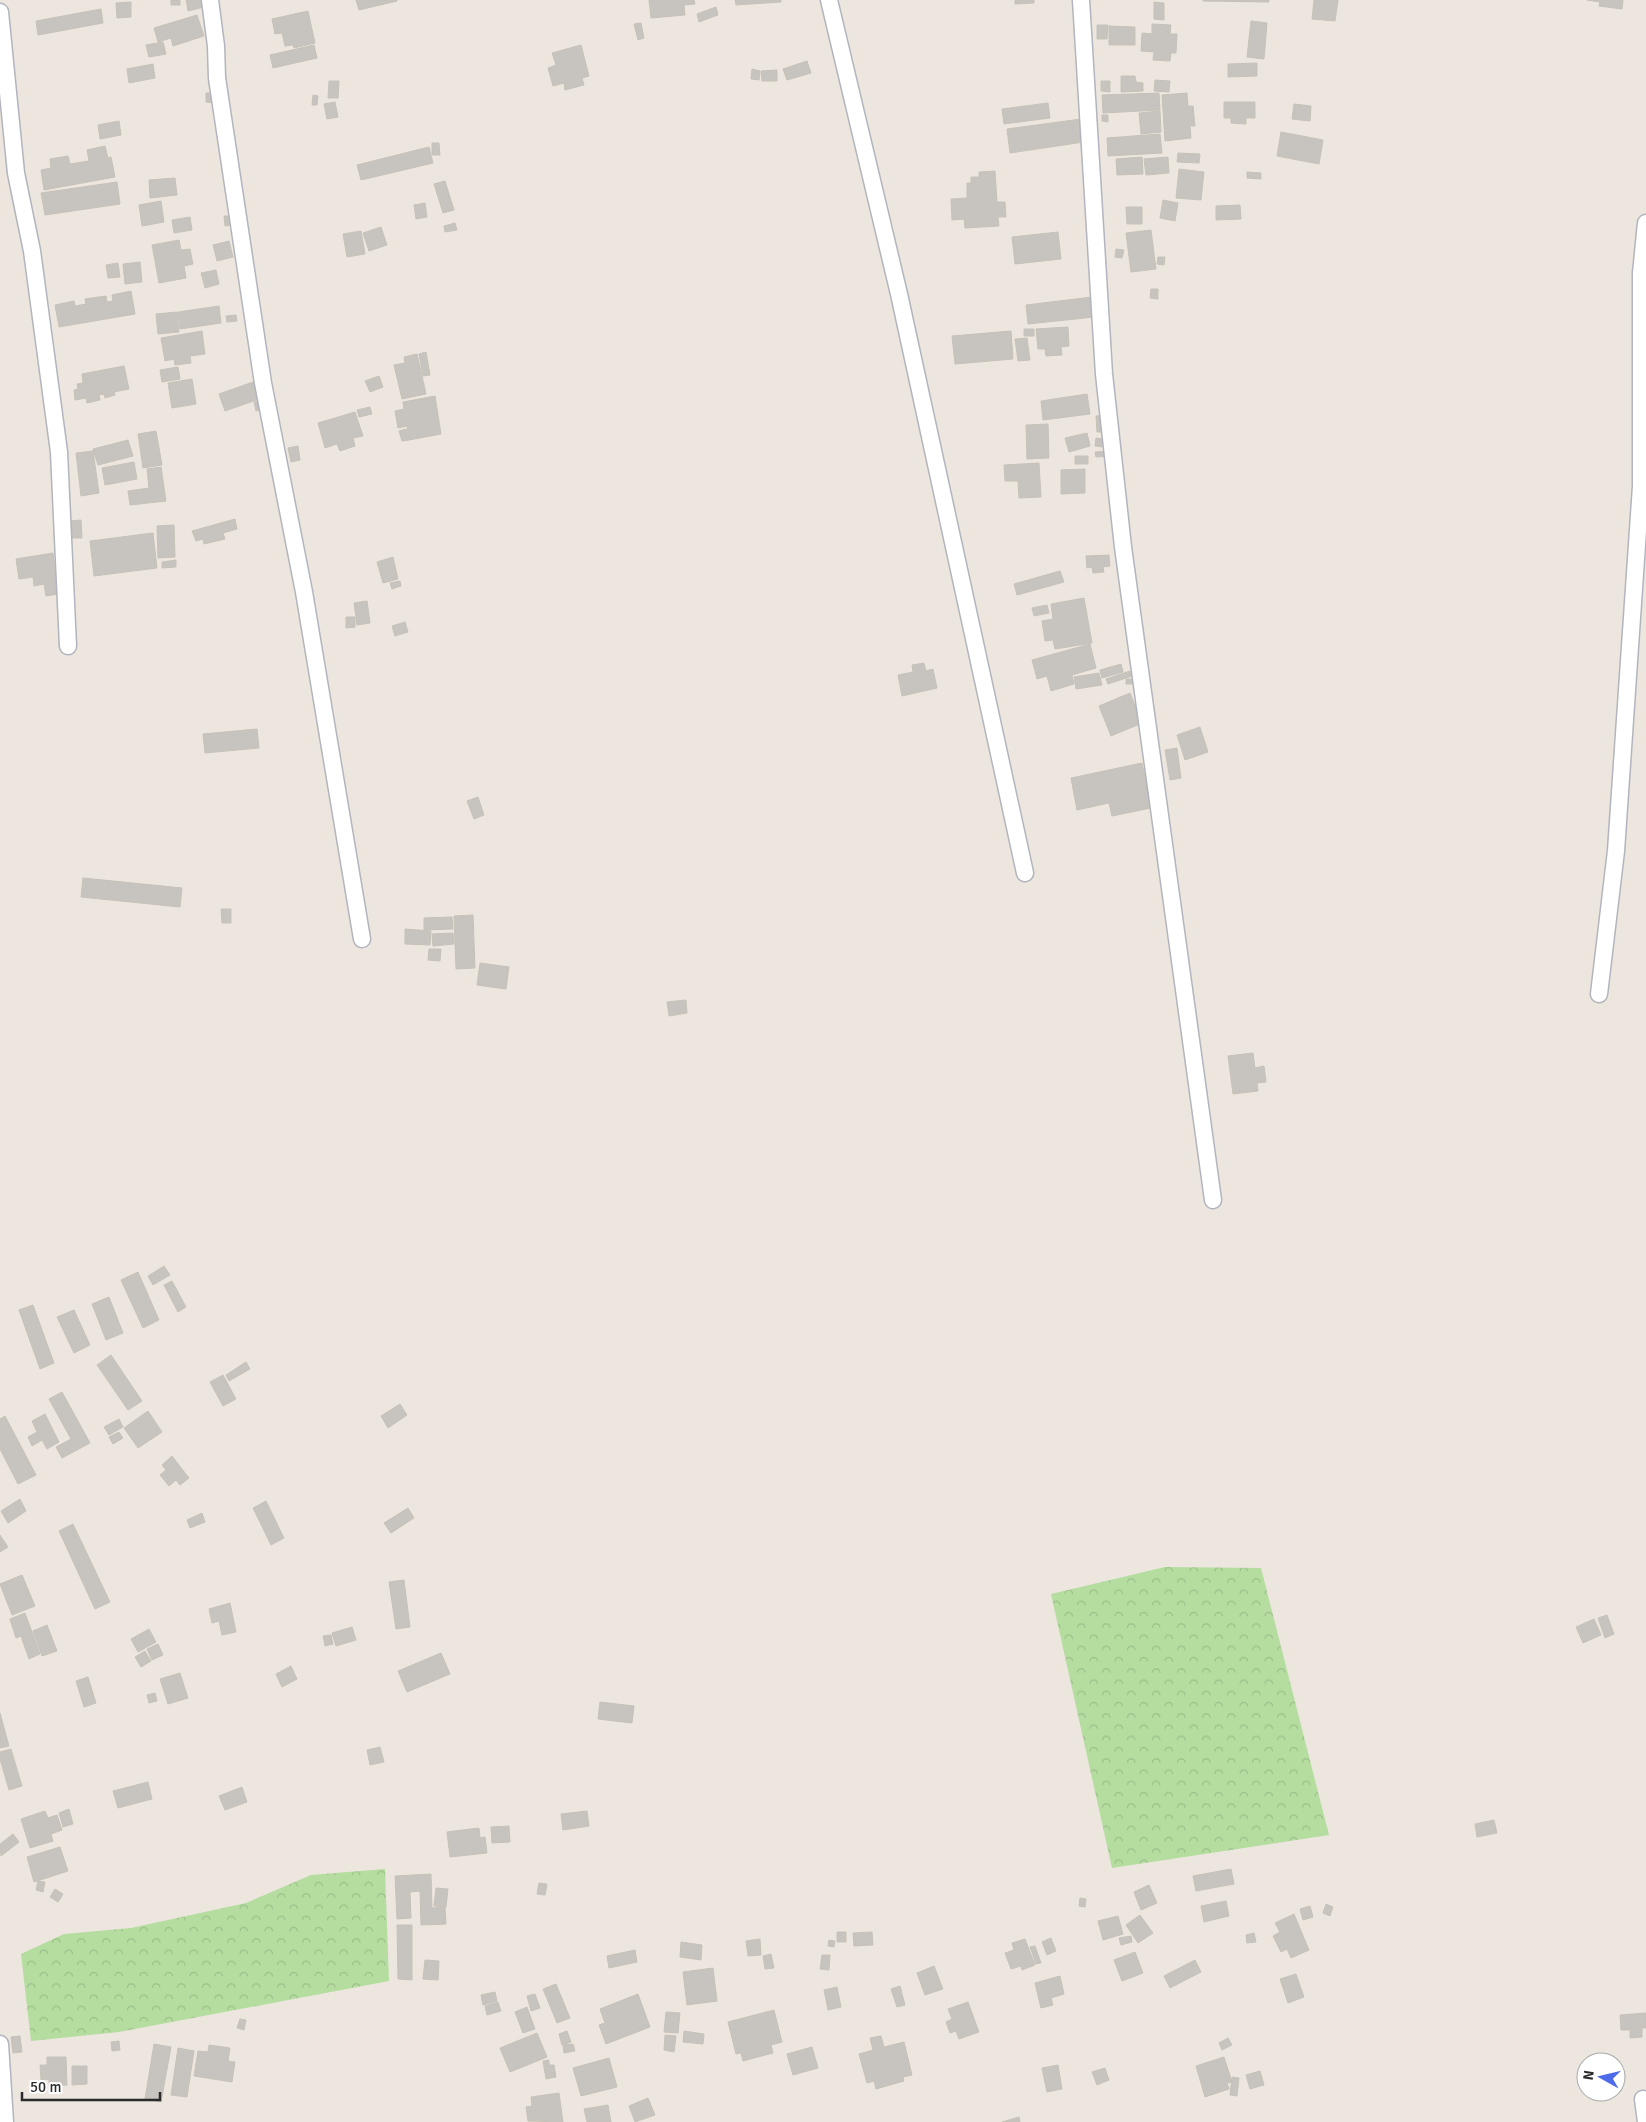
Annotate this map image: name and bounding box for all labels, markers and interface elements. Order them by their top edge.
north arrow [1576,2052,1626,2102]
text: N [1580,2069,1598,2081]
scale bar [22,2070,160,2102]
text: 50 m [30,2078,61,2096]

